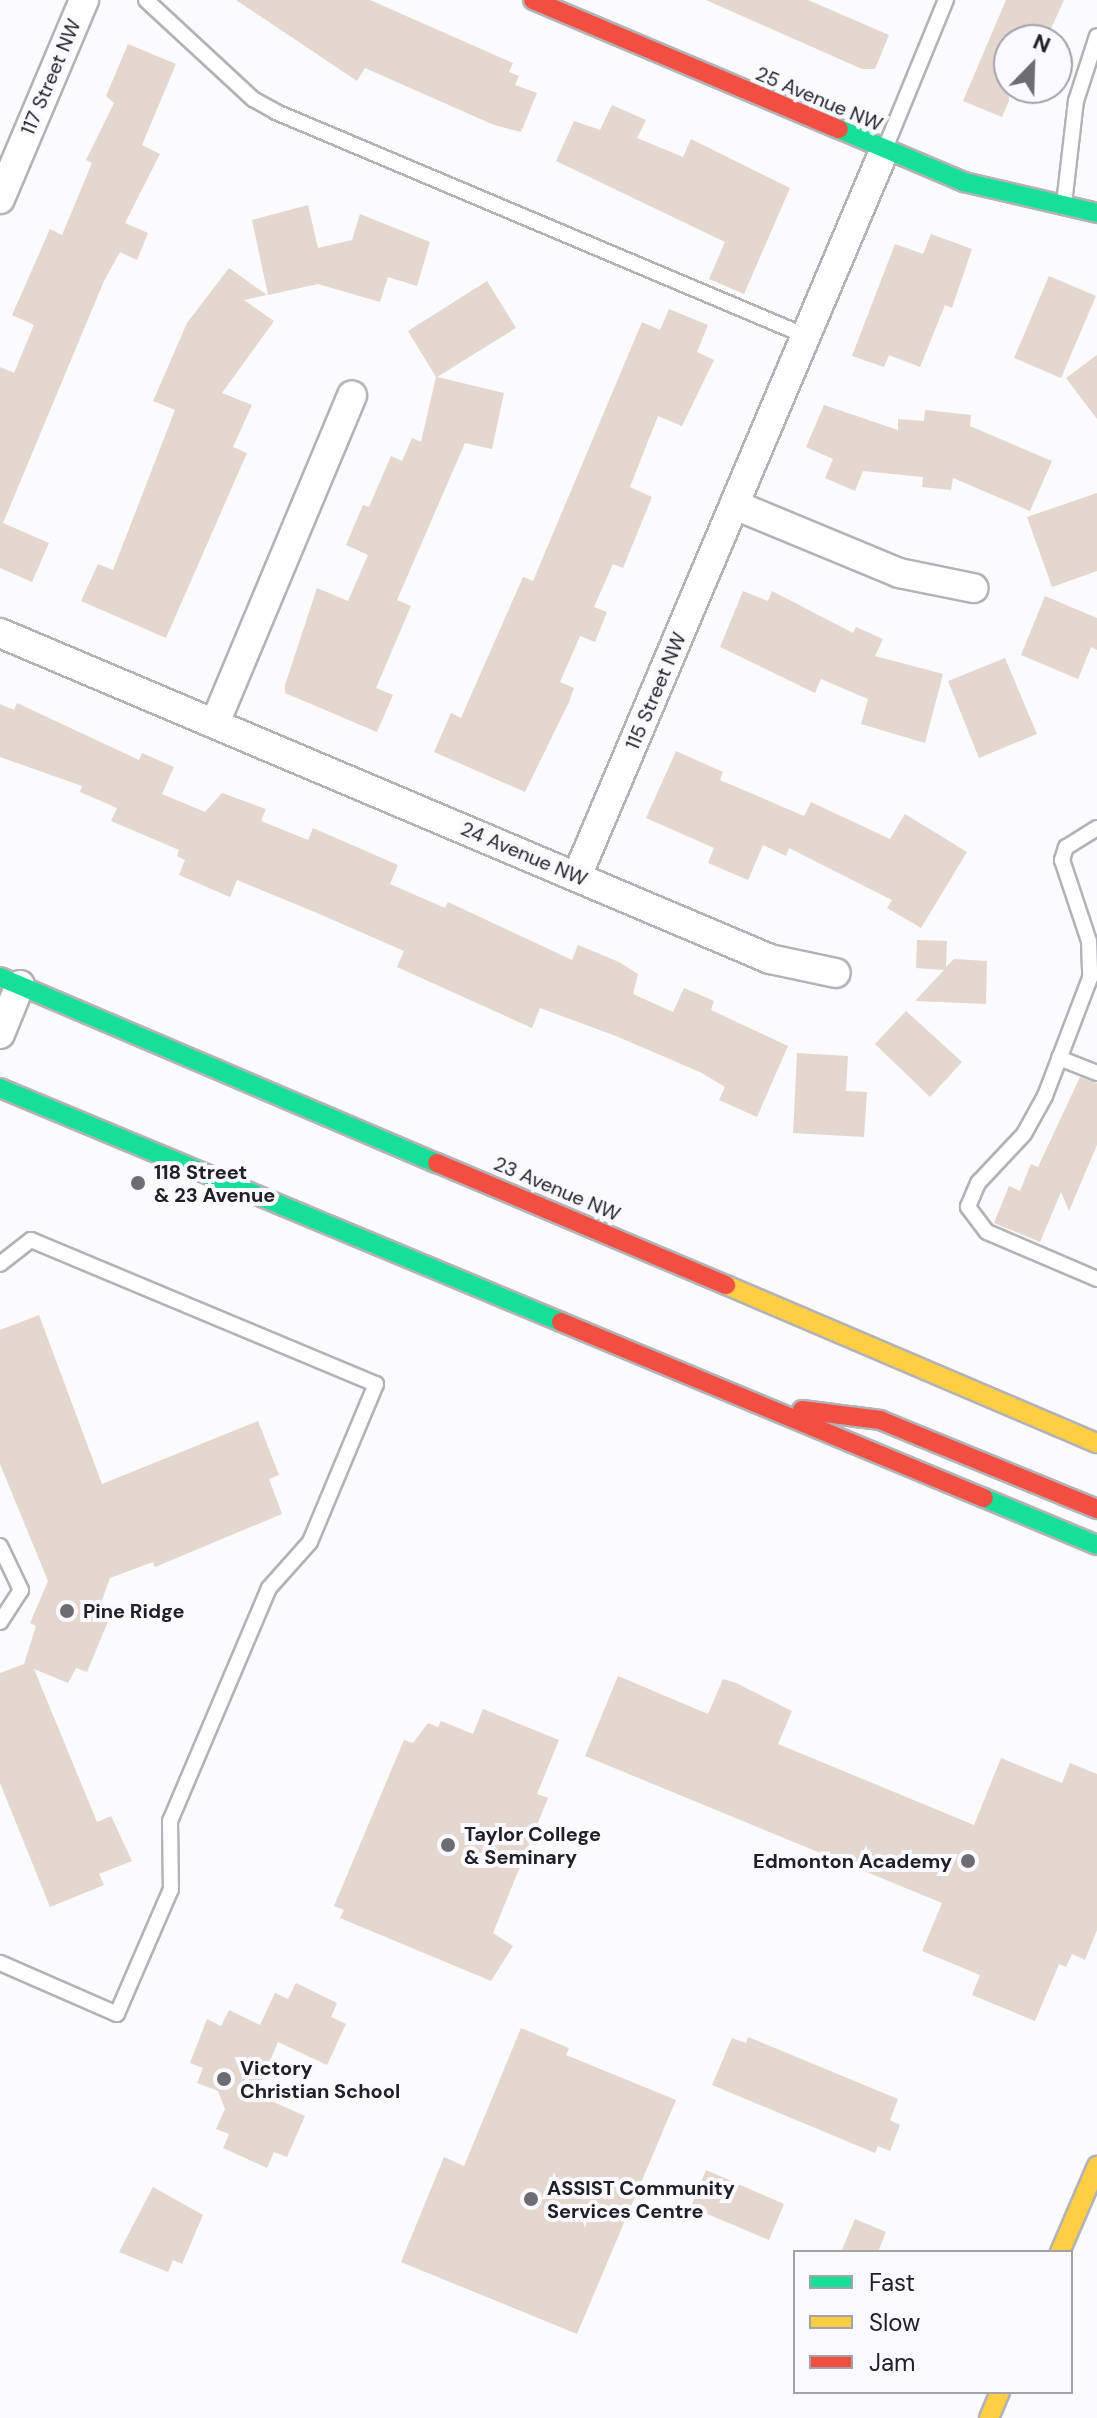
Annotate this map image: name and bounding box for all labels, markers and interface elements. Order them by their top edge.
street label: 117 Street NW [16,15,86,139]
north arrow [993,24,1073,104]
text: N [1029,27,1055,60]
street label: 25 Avenue NW [752,61,886,137]
street label: 115 Street NW [620,629,692,753]
street label: 24 Avenue NW [457,817,591,891]
street label: 23 Avenue NW [490,1152,624,1226]
place label: 118 Street & 23 Avenue [154,1160,275,1207]
marker: 118 Street & 23 Avenue [129,1174,147,1192]
place label: Pine Ridge [83,1599,185,1623]
marker: Pine Ridge [58,1602,76,1620]
place label: Taylor College & Seminary [464,1822,601,1869]
marker: Taylor College & Seminary [439,1836,457,1854]
place label: Edmonton Academy [753,1849,952,1873]
marker: Edmonton Academy [959,1852,977,1870]
place label: Victory Christian School [240,2056,400,2103]
marker: Victory Christian School [215,2070,233,2088]
place label: ASSIST Community Services Centre [547,2176,735,2223]
marker: ASSIST Community Services Centre [522,2190,540,2208]
legend [793,2250,1073,2394]
text: Fast [869,2267,915,2298]
text: Slow [869,2307,920,2338]
text: Jam [869,2347,915,2378]

